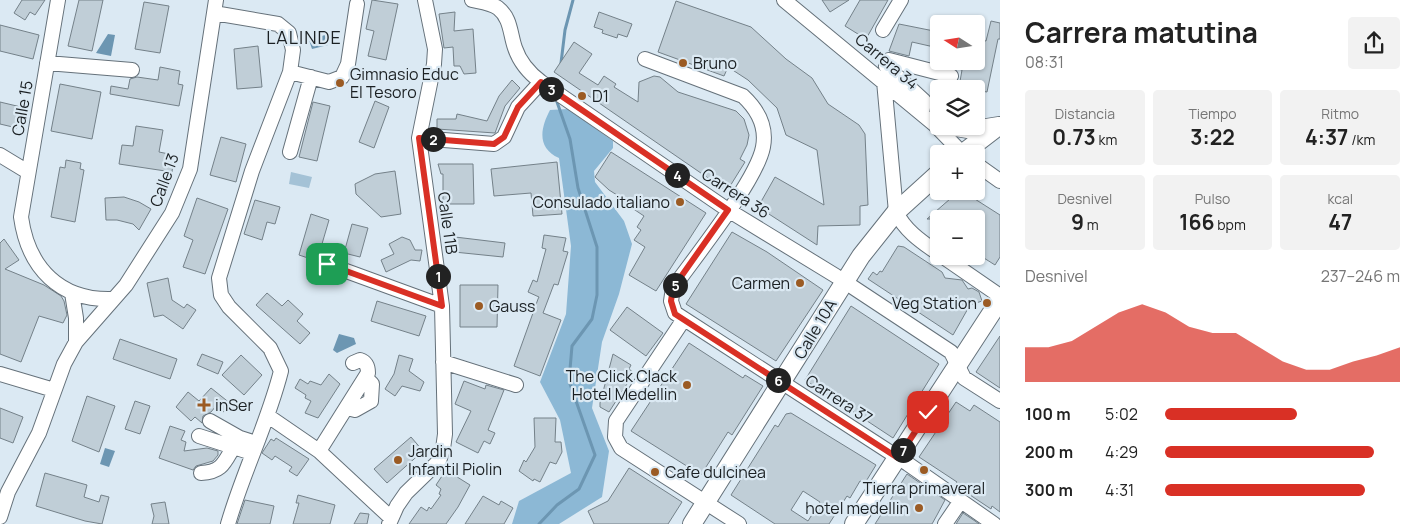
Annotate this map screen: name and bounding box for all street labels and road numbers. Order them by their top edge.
street label: Carrera 34 [850,28,924,94]
street label: Calle 15 [6,79,38,137]
street label: Calle 13 [144,150,184,210]
street label: Carrera 36 [698,163,774,223]
street label: Calle 11B [433,190,463,256]
street label: Calle 10A [788,295,842,363]
street label: Carrera 37 [801,369,877,429]

